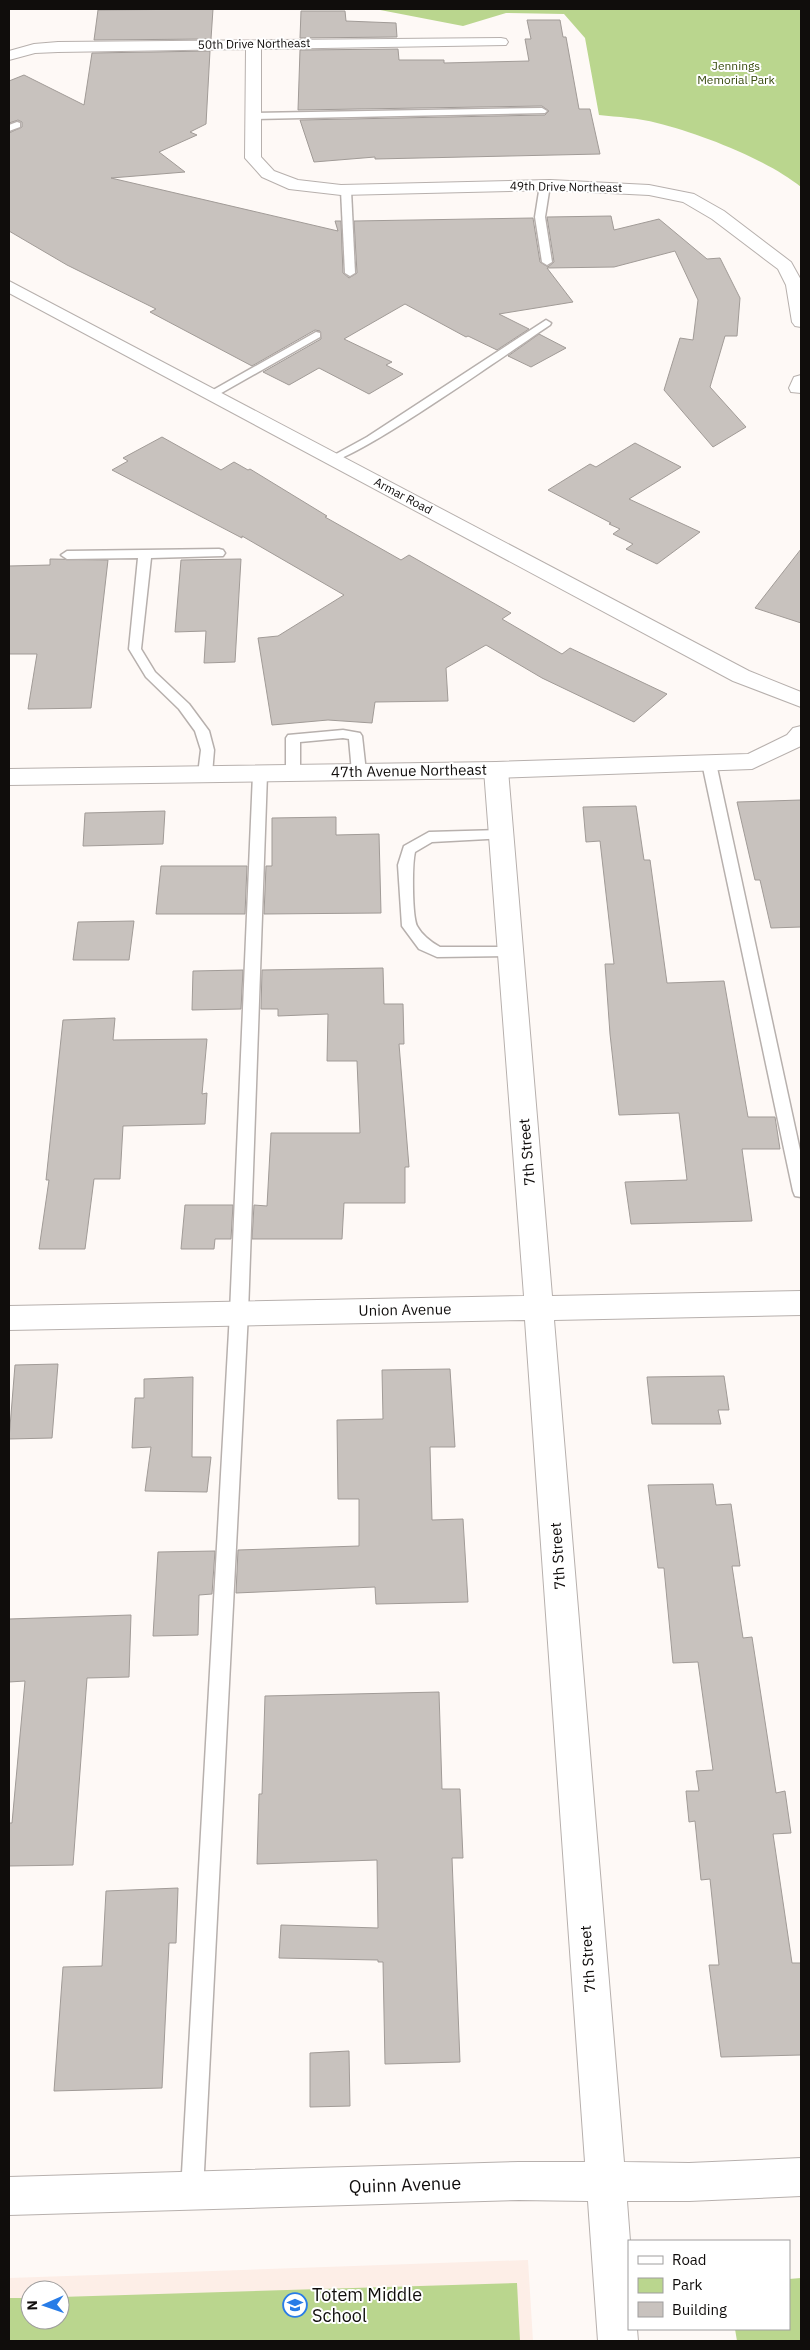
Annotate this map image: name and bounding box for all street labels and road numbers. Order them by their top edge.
street label: 50th Drive Northeast [198,35,310,52]
street label: 49th Drive Northeast [510,178,622,195]
street label: Armar Road [372,474,435,517]
street label: 47th Avenue Northeast [331,760,487,781]
street label: 7th Street [514,1118,539,1186]
street label: Union Avenue [358,1299,452,1320]
street label: 7th Street [546,1522,569,1590]
street label: 7th Street [576,1925,599,1993]
street label: Quinn Avenue [348,2171,462,2198]

